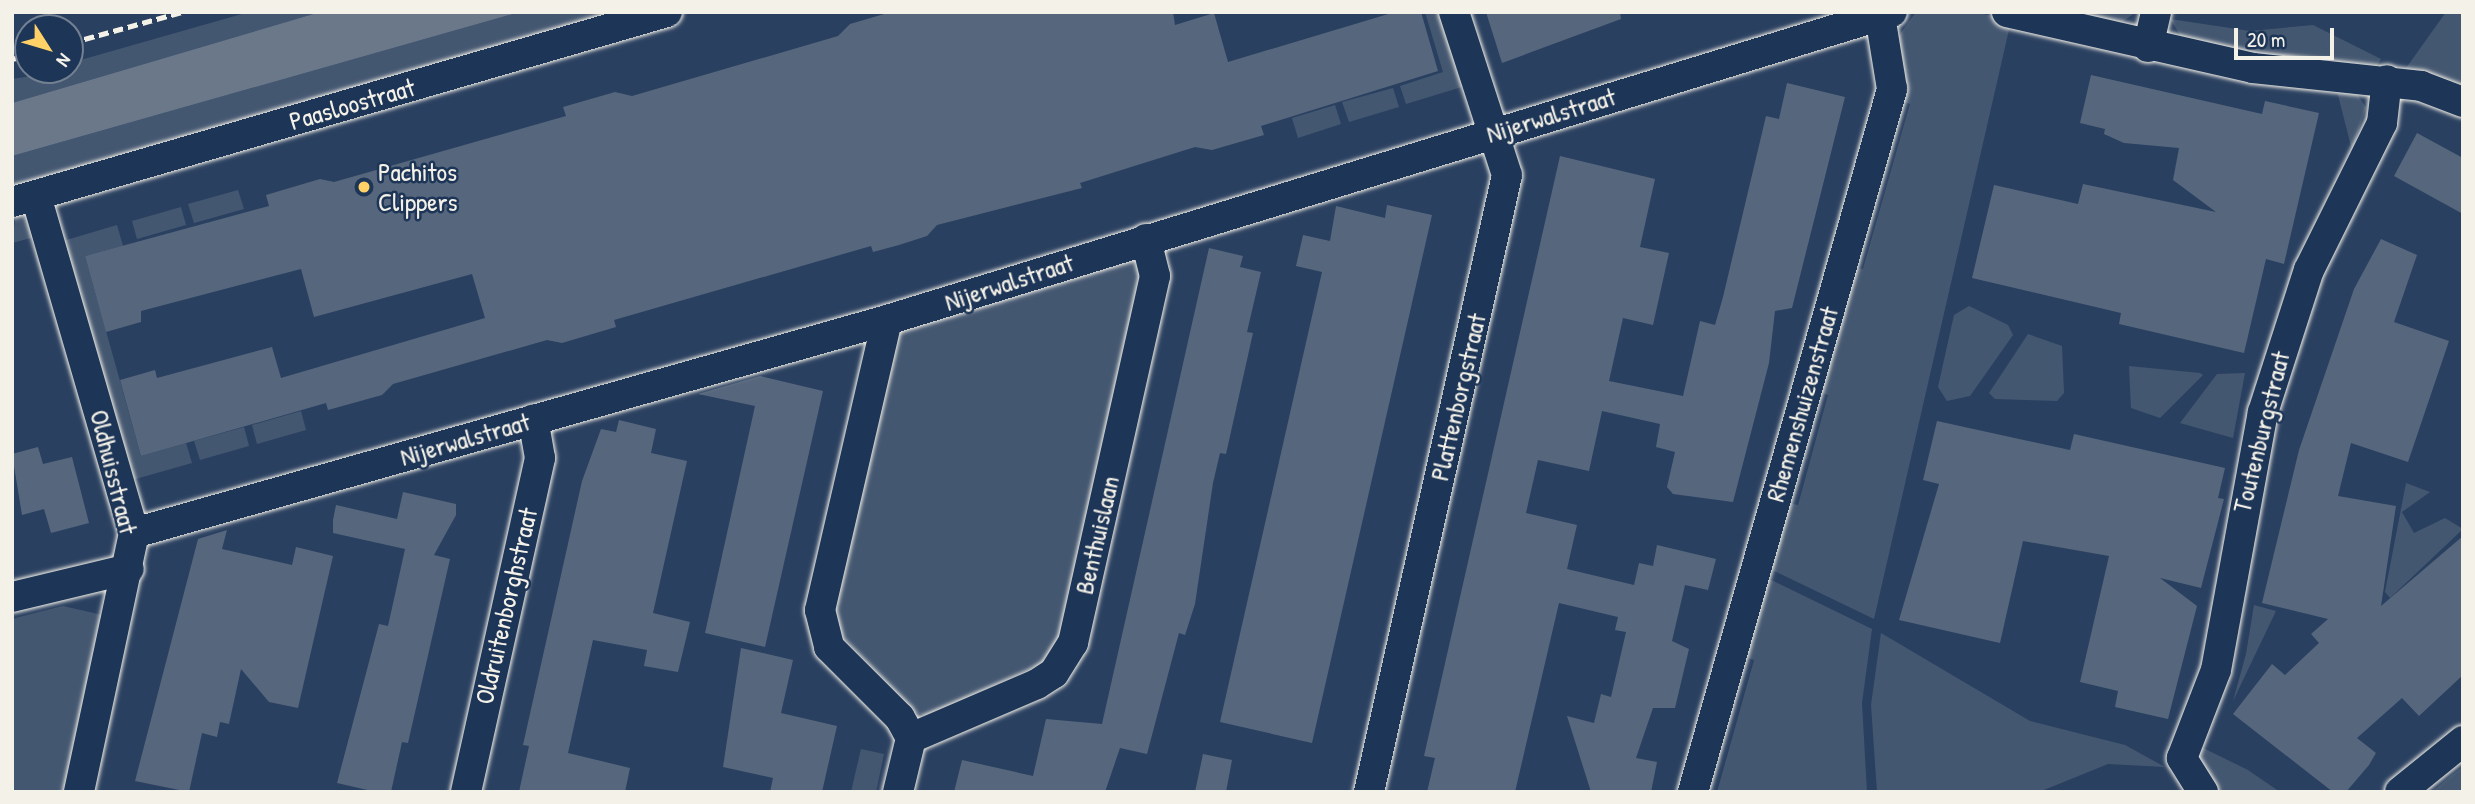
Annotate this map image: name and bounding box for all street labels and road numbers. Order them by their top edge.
street label: Paasloostraat [286,71,418,137]
street label: Nijerwalstraat [1483,81,1619,149]
street label: Nijerwalstraat [941,247,1077,317]
street label: Rhemenshuizenstraat [1759,303,1845,505]
street label: Plattenborgstraat [1424,310,1492,484]
street label: Toutenburgstraat [2226,348,2296,516]
street label: Nijerwalstraat [397,406,533,472]
street label: Oldhuisstraat [84,407,144,537]
street label: Benthuislaan [1068,473,1126,597]
street label: Oldruitenborghstraat [468,505,544,707]

